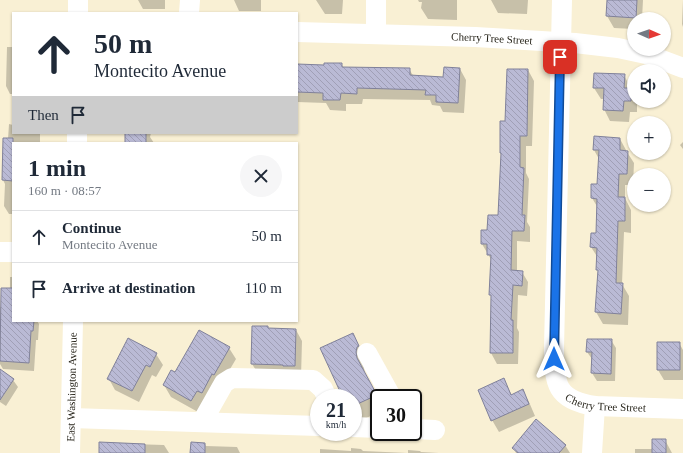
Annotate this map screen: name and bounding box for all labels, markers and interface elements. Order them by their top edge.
north arrow [627,12,671,56]
map controls [627,12,671,212]
icon: ahead [28,28,80,80]
text: 50 m [94,28,152,59]
street label: Cherry Tree Street [451,30,533,46]
pin [543,40,577,74]
icon: arrive [549,46,571,68]
text: Montecito Avenue [94,61,226,81]
button: sound [627,64,671,108]
icon: arrive [67,104,89,126]
text: Then [28,107,59,123]
button: + [627,116,671,160]
text: 1 min [28,155,86,181]
button: close [240,155,282,197]
button: − [627,168,671,212]
text: 160 m · 08:57 [28,183,101,198]
text: Continue [62,220,121,236]
icon: ahead [28,226,50,248]
text: 50 m [252,228,282,244]
text: Montecito Avenue [62,237,157,252]
icon: arrive [28,278,50,300]
text: Arrive at destination [62,280,195,296]
text: 110 m [245,280,282,296]
street label: East Washington Avenue [64,332,79,442]
position arrow [533,338,575,380]
speed limit sign: 30 [370,389,422,441]
street label: Cherry Tree Street [563,391,646,414]
text: 21 [326,399,346,421]
text: km/h [326,419,346,430]

